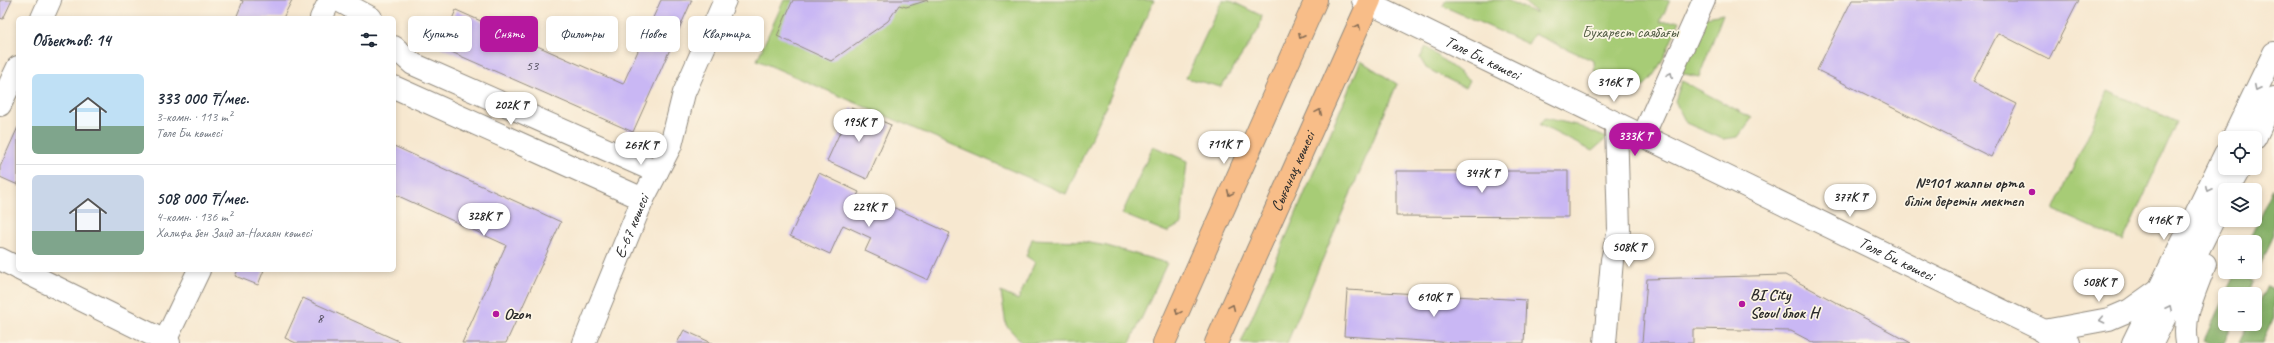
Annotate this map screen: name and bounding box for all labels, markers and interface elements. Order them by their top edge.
chip: Купить [408,16,472,52]
chip: Снять [480,16,538,52]
chip: Фильтры [546,16,618,52]
chip: Новое [626,16,680,52]
chip: Квартира [688,16,764,52]
park label: Бухарест саябағы [1582,22,1680,42]
one-way arrow [1353,23,1361,31]
icon: filters [358,29,380,51]
text: Объектов: 14 [32,30,111,51]
one-way arrow [1298,31,1306,39]
street label: Төле Би көшесі [1442,31,1525,86]
house number: 53 [526,57,540,74]
pin: 316K ₸ [1581,69,1647,103]
one-way arrow [1665,71,1673,79]
text: 316K ₸ [1597,74,1631,90]
one-way arrow [2254,84,2262,91]
text: 333 000 ₸/мес. [156,88,249,109]
icon: home [64,90,112,138]
pin: 202K ₸ [478,92,544,126]
text: 202K ₸ [494,97,528,113]
text: 3-комн. · 113 m² [156,109,232,125]
pin: 195K ₸ [826,109,892,143]
one-way arrow [1315,109,1323,116]
text: 195K ₸ [842,114,876,130]
pin: 333K ₸ [1602,123,1668,157]
text: Төле Би көшесі [156,125,222,141]
street label: Сығанақ көшесі [1266,127,1320,215]
text: 333K ₸ [1618,128,1652,144]
pin: 711K ₸ [1191,131,1257,165]
map controls [2218,131,2262,331]
button: locate [2218,131,2262,175]
pin: 267K ₸ [608,132,674,166]
text: 711K ₸ [1207,136,1241,152]
text: 267K ₸ [624,137,658,153]
pin: 347K ₸ [1449,160,1515,194]
text: 347K ₸ [1465,165,1499,181]
place label: №101 жалпы орта білім беретін мектеп [1904,173,2025,211]
button: layers [2218,183,2262,227]
pin: 377K ₸ [1817,184,1883,218]
one-way arrow [2205,185,2213,193]
marker: №101 жалпы орта білім беретін мектеп [2027,187,2037,197]
text: 508 000 ₸/мес. [156,188,248,209]
one-way arrow [1227,188,1235,196]
street label: Е-67 көшесі [610,189,655,261]
text: 377K ₸ [1833,189,1867,205]
icon: home [64,191,112,239]
pin: 229K ₸ [836,194,902,228]
text: 229K ₸ [852,199,886,215]
pin: 328K ₸ [451,203,517,237]
pin: 416K ₸ [2131,207,2197,241]
text: 328K ₸ [467,208,501,224]
text: 4-комн. · 136 m² [156,209,232,225]
text: 416K ₸ [2147,212,2181,228]
text: Халифа бен Заид әл-Нахаян көшесі [156,225,312,241]
street label: Төле Би көшесі [1855,232,1939,287]
pin: 508K ₸ [1596,234,1662,268]
button: + [2218,235,2262,279]
text: 508K ₸ [1612,239,1646,255]
pin: 508K ₸ [2066,269,2132,303]
text: 508K ₸ [2082,274,2116,290]
pin: 610K ₸ [1401,284,1467,318]
place label: BI City Seoul блок H [1750,285,1821,323]
button: − [2218,287,2262,331]
text: 610K ₸ [1417,289,1451,305]
marker: BI City Seoul блок H [1737,299,1747,309]
place label: Ozon [504,304,531,324]
one-way arrow [1227,304,1235,312]
one-way arrow [2164,305,2172,312]
one-way arrow [1175,307,1183,315]
marker: Ozon [491,309,501,319]
house number: 8 [317,310,325,327]
one-way arrow [2098,316,2105,324]

